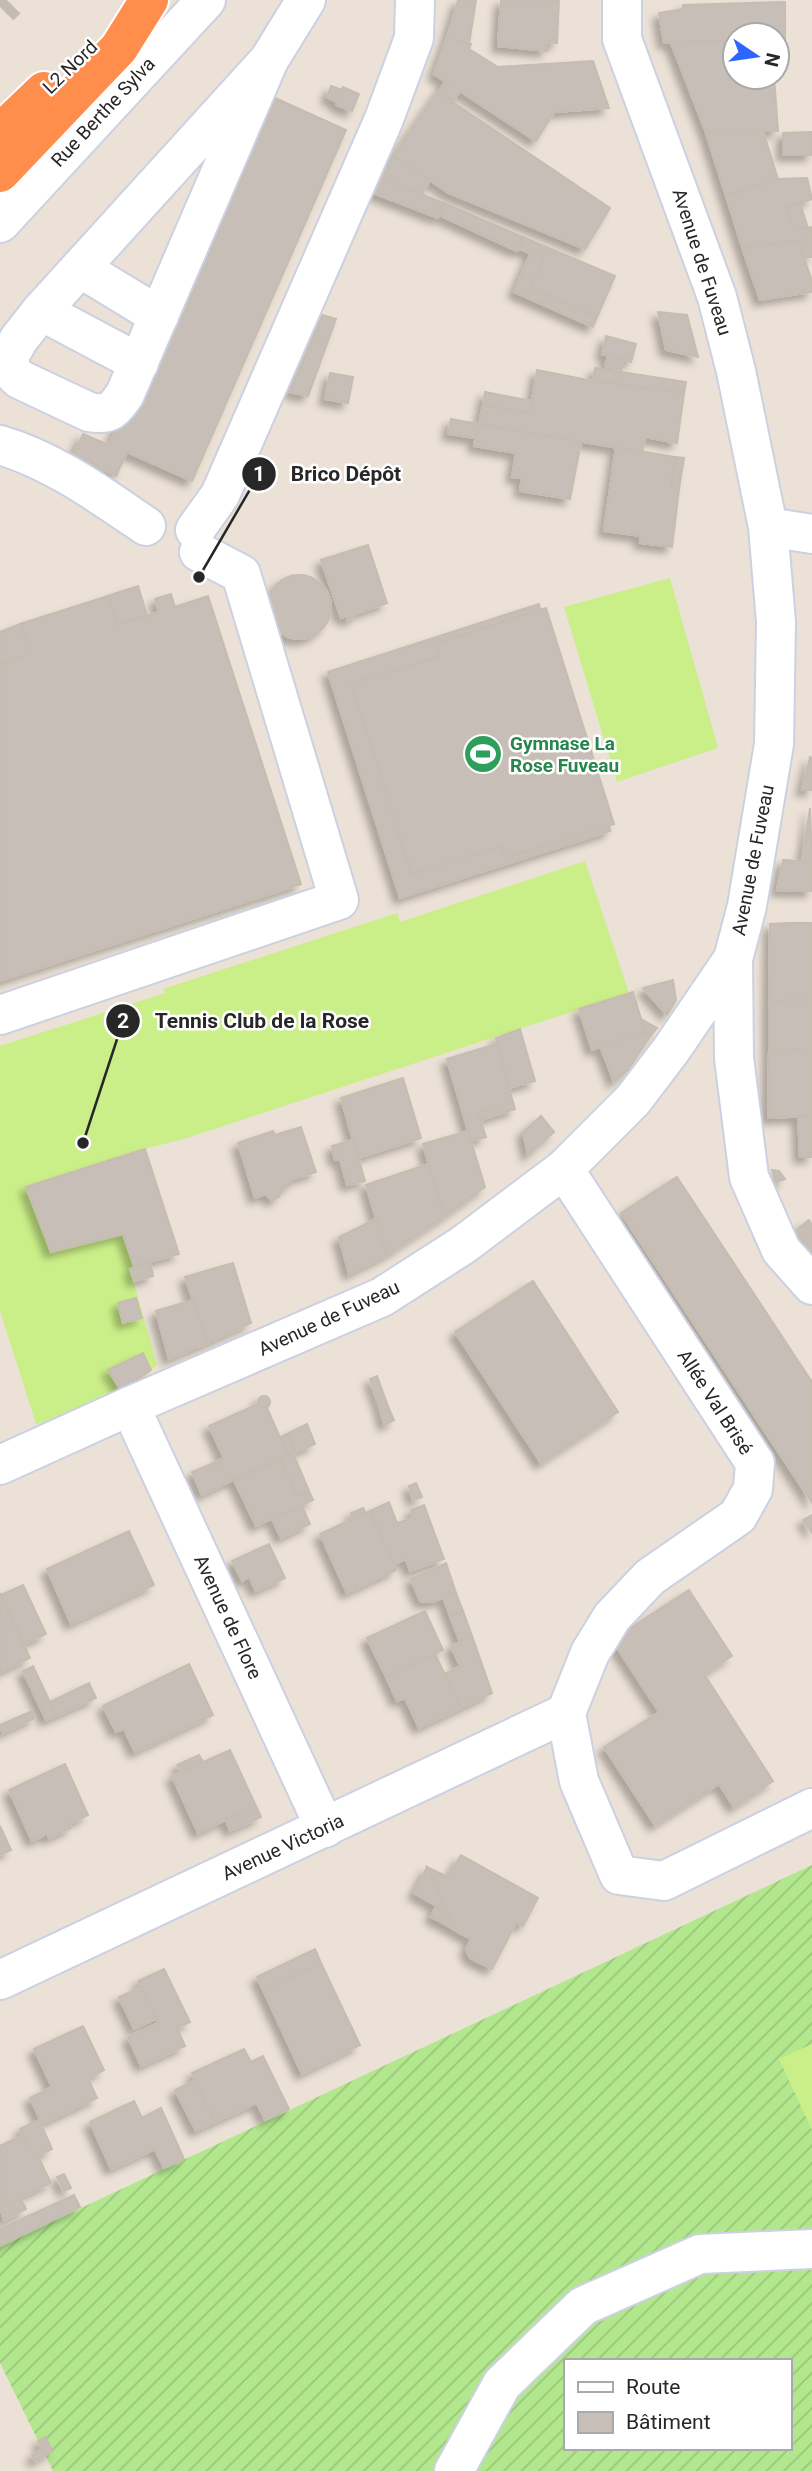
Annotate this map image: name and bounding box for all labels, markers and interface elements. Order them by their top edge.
north arrow [721,21,791,91]
street label: L2 Nord [38,35,102,99]
text: N [759,51,785,69]
street label: Rue Berthe Sylva [46,52,160,172]
street label: Avenue de Fuveau [667,186,737,338]
callout: Brico Dépôt [242,453,415,495]
text: 1 [253,462,265,486]
text: Brico Dépôt [291,462,401,486]
place label: Gymnase La Rose Fuveau [510,732,619,777]
sports icon: Gymnase La Rose Fuveau [462,733,504,775]
street label: Avenue de Fuveau [727,783,779,937]
callout: Tennis Club de la Rose [105,1000,383,1042]
text: 2 [117,1009,129,1033]
text: Tennis Club de la Rose [155,1009,369,1033]
street label: Avenue de Fuveau [255,1275,403,1361]
street label: Allée Val Brisé [673,1345,757,1459]
street label: Avenue de Flore [189,1551,267,1683]
street label: Avenue Victoria [218,1809,348,1885]
legend [564,2359,791,2450]
text: Route [626,2375,681,2399]
text: Bâtiment [626,2410,711,2434]

